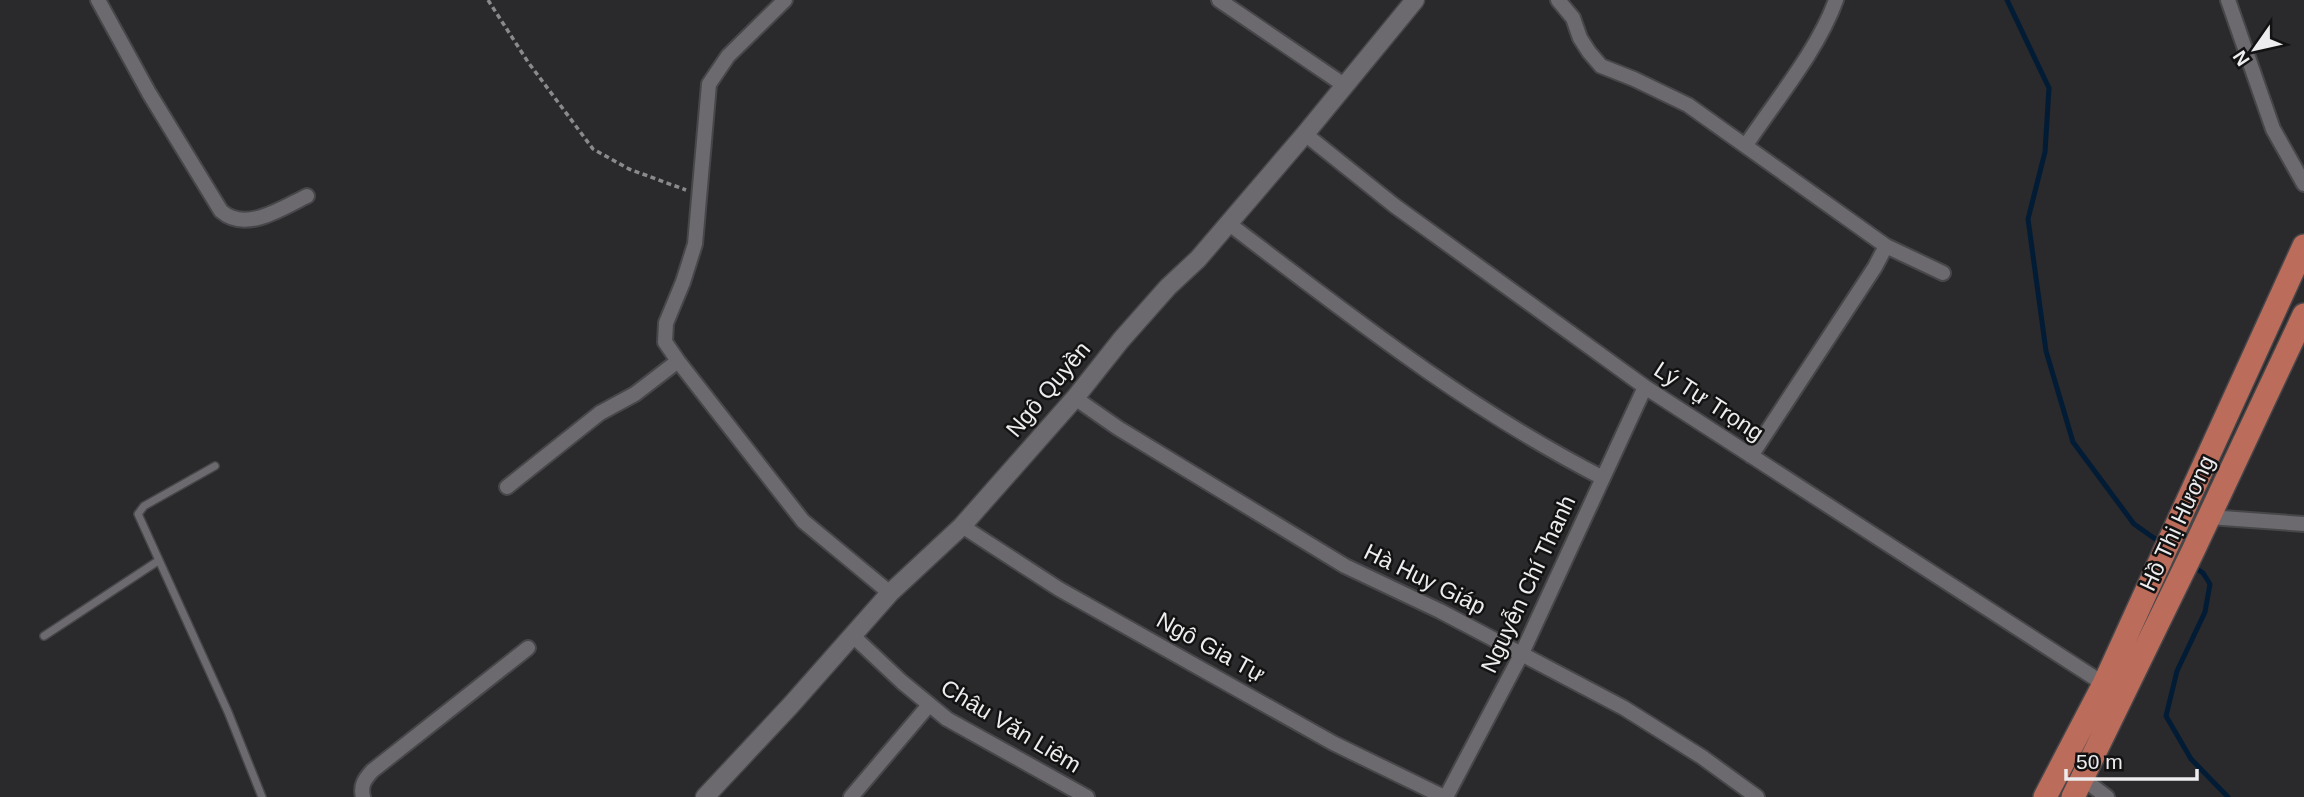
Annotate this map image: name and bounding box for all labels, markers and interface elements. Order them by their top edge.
north arrow [2220,14,2290,84]
text: N [2229,47,2254,70]
street label: Ngô Quyền [1001,336,1095,442]
street label: Lý Tự Trọng [1650,356,1768,446]
street label: Hồ Thị Hương [2134,451,2220,595]
street label: Nguyễn Chí Thanh [1476,491,1580,677]
street label: Hà Huy Giáp [1360,538,1490,620]
street label: Ngô Gia Tự [1152,607,1270,687]
street label: Châu Văn Liêm [936,674,1086,778]
scale bar [2066,738,2197,782]
text: 50 m [2076,750,2123,773]

